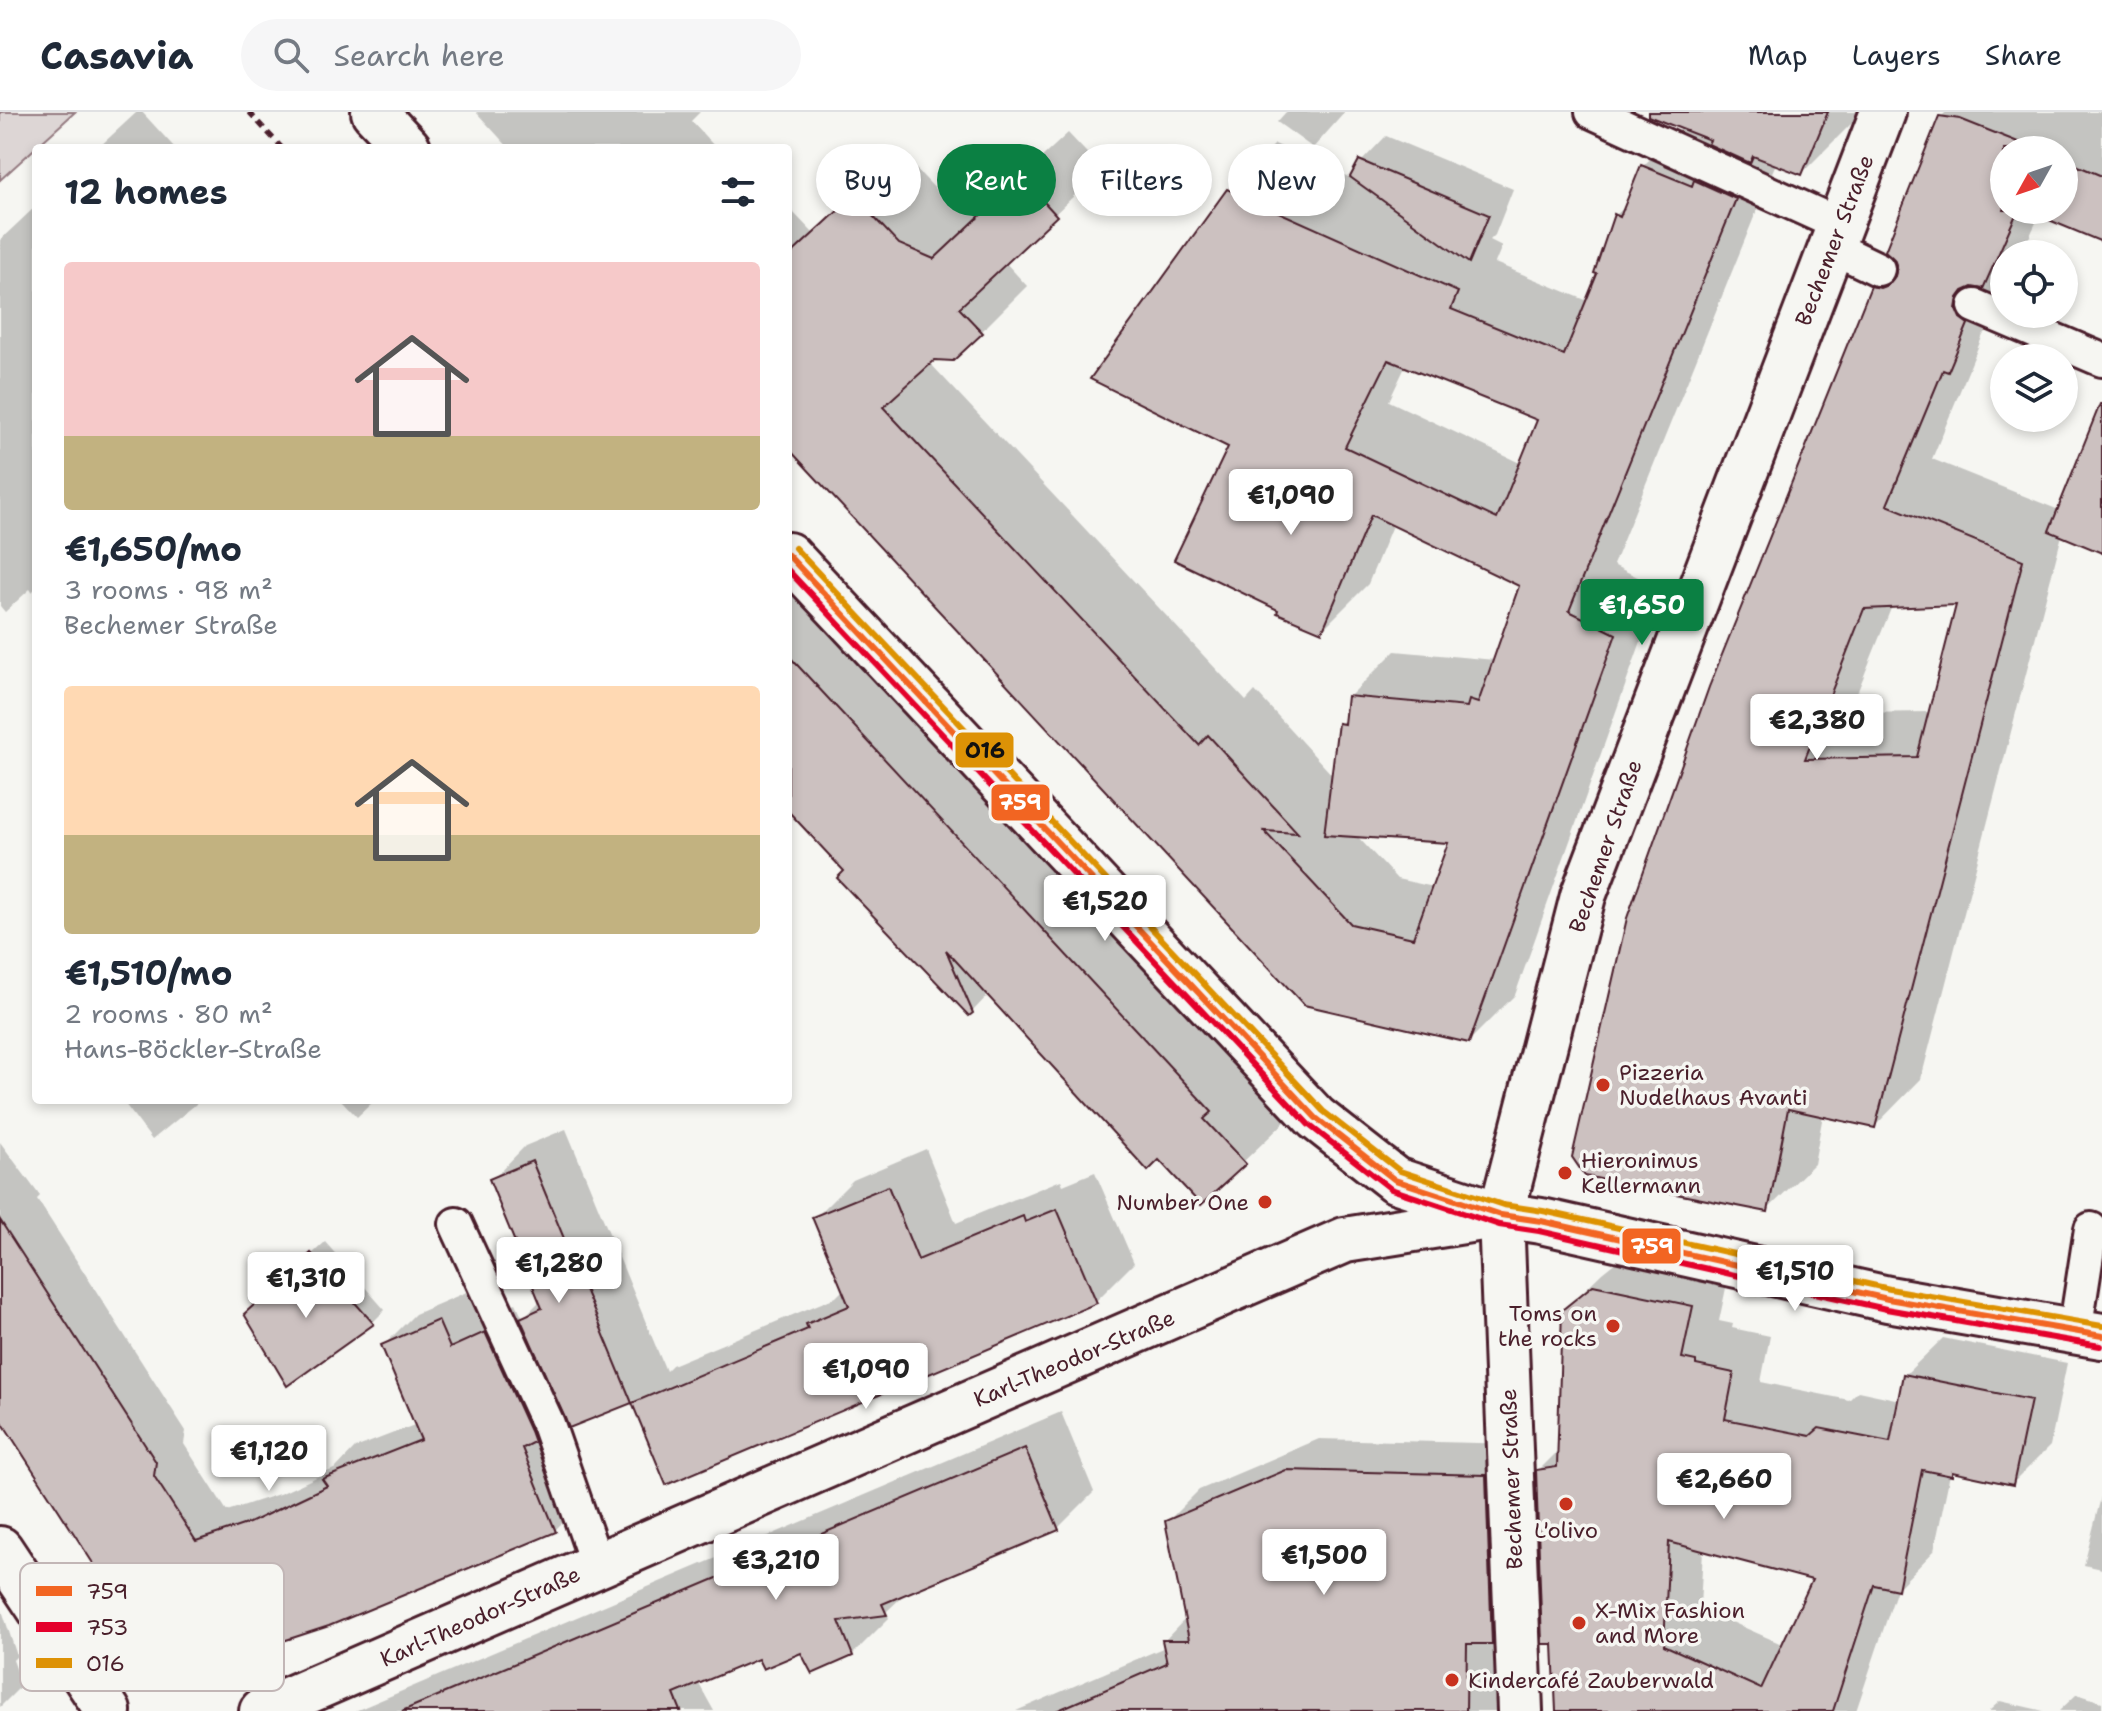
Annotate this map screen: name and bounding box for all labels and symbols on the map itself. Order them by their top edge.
north arrow [1990,136,2078,224]
street label: Bechemer Straße [1788,150,1880,330]
pin: €1,090 [1226,469,1356,537]
pin: €1,650 [1577,579,1707,647]
pin: €2,380 [1752,694,1882,762]
line badge: O16 [954,731,1015,769]
text: O16 [965,736,1005,765]
street label: Bechemer Straße [1562,756,1649,936]
line badge: 759 [990,783,1051,822]
text: 759 [998,788,1042,817]
pin: €1,520 [1040,875,1170,943]
place label: Pizzeria Nudelhaus Avanti [1619,1058,1808,1112]
marker: Pizzeria Nudelhaus Avanti [1594,1076,1612,1094]
place label: Hieronimus Kellermann [1581,1146,1701,1200]
marker: Hieronimus Kellermann [1556,1164,1574,1182]
place label: Number One [1116,1188,1249,1217]
marker: Number One [1256,1193,1274,1211]
line badge: 759 [1621,1227,1682,1265]
text: 759 [1630,1232,1674,1261]
pin: €1,280 [494,1237,624,1305]
pin: €1,510 [1730,1245,1860,1313]
pin: €1,310 [241,1252,371,1320]
place label: Toms on the rocks [1498,1299,1597,1353]
street label: Karl-Theodor-Straße [969,1303,1179,1414]
marker: Toms on the rocks [1604,1317,1622,1335]
pin: €1,090 [801,1343,931,1411]
street label: Bechemer Straße [1494,1388,1529,1570]
pin: €1,120 [204,1425,334,1493]
pin: €2,660 [1659,1453,1789,1521]
marker: L'olivo [1557,1495,1575,1513]
place label: L'olivo [1534,1516,1598,1545]
pin: €1,500 [1259,1529,1389,1597]
pin: €3,210 [711,1534,841,1602]
street label: Karl-Theodor-Straße [376,1559,585,1674]
legend [20,1563,284,1691]
text: 759 [86,1577,128,1606]
place label: X-Mix Fashion and More [1595,1596,1745,1650]
text: 753 [86,1613,128,1642]
marker: X-Mix Fashion and More [1570,1614,1588,1632]
text: O16 [86,1649,125,1678]
place label: Kindercafé Zauberwald [1468,1666,1714,1695]
marker: Kindercafé Zauberwald [1443,1671,1461,1689]

